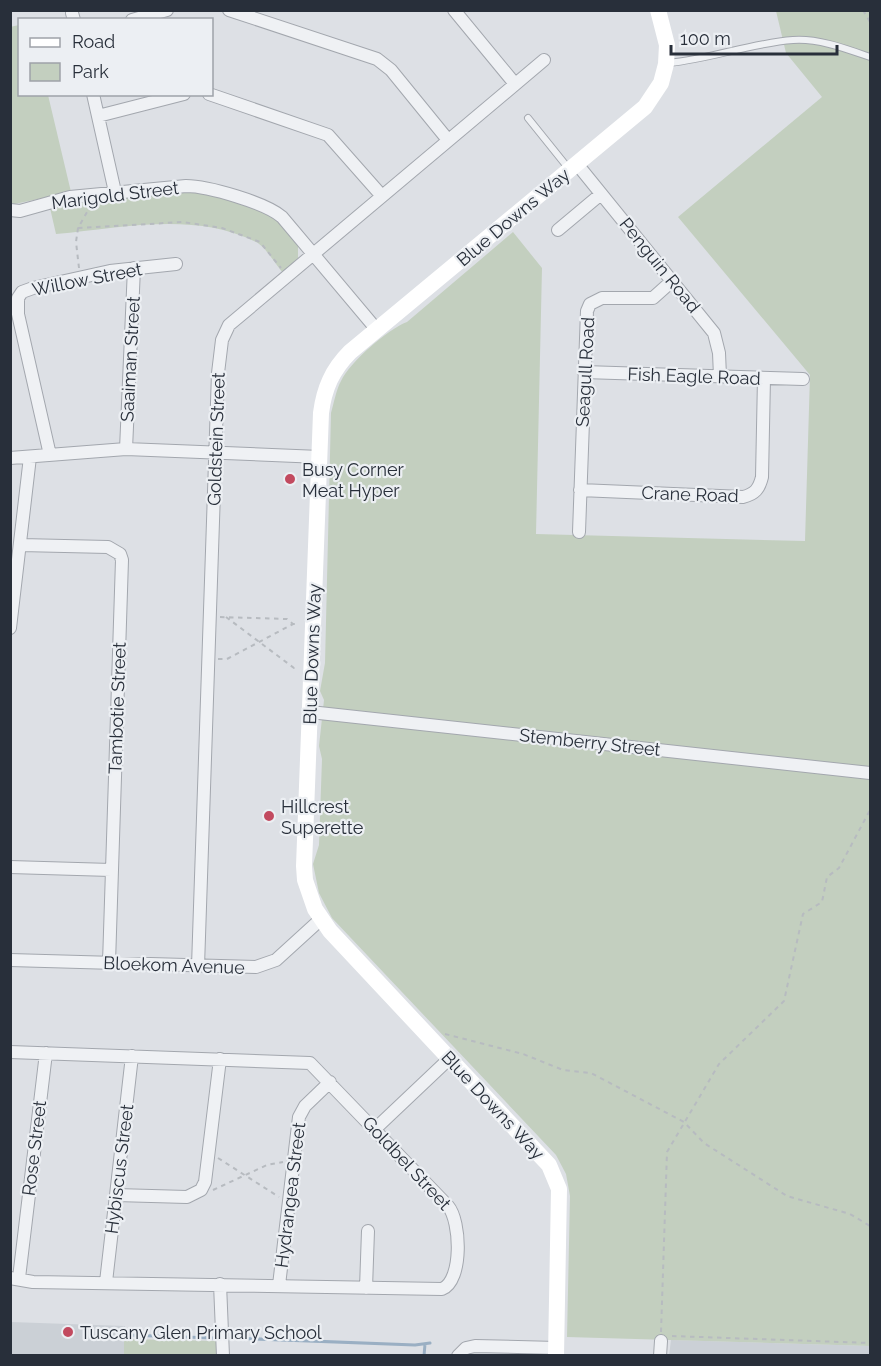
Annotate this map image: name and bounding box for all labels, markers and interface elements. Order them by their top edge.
legend [18,18,213,96]
scale bar [671,18,838,56]
text: 100 m [680,28,731,49]
text: Road [72,31,115,52]
text: Park [72,61,109,82]
street label: Blue Downs Way [452,164,574,270]
street label: Marigold Street [50,177,180,213]
street label: Penguin Road [615,213,705,317]
street label: Willow Street [30,258,144,300]
street label: Saaiman Street [116,296,144,422]
street label: Seagull Road [572,316,598,428]
street label: Fish Eagle Road [627,363,761,389]
street label: Goldstein Street [203,372,229,506]
place label: Busy Corner Meat Hyper [302,459,404,501]
marker: Busy Corner Meat Hyper [283,472,297,486]
street label: Crane Road [641,482,739,506]
street label: Blue Downs Way [299,583,325,725]
street label: Tambotie Street [104,642,130,774]
street label: Stemberry Street [518,724,662,760]
place label: Hillcrest Superette [281,796,364,838]
marker: Hillcrest Superette [262,809,276,823]
street label: Bloekom Avenue [103,952,246,978]
street label: Blue Downs Way [437,1046,549,1164]
street label: Rose Street [18,1099,50,1197]
street label: Hybiscus Street [101,1103,137,1235]
street label: Goldbel Street [358,1112,456,1214]
street label: Hydrangea Street [271,1121,309,1269]
place label: Tuscany Glen Primary School [80,1322,322,1343]
marker: Tuscany Glen Primary School [61,1325,75,1339]

